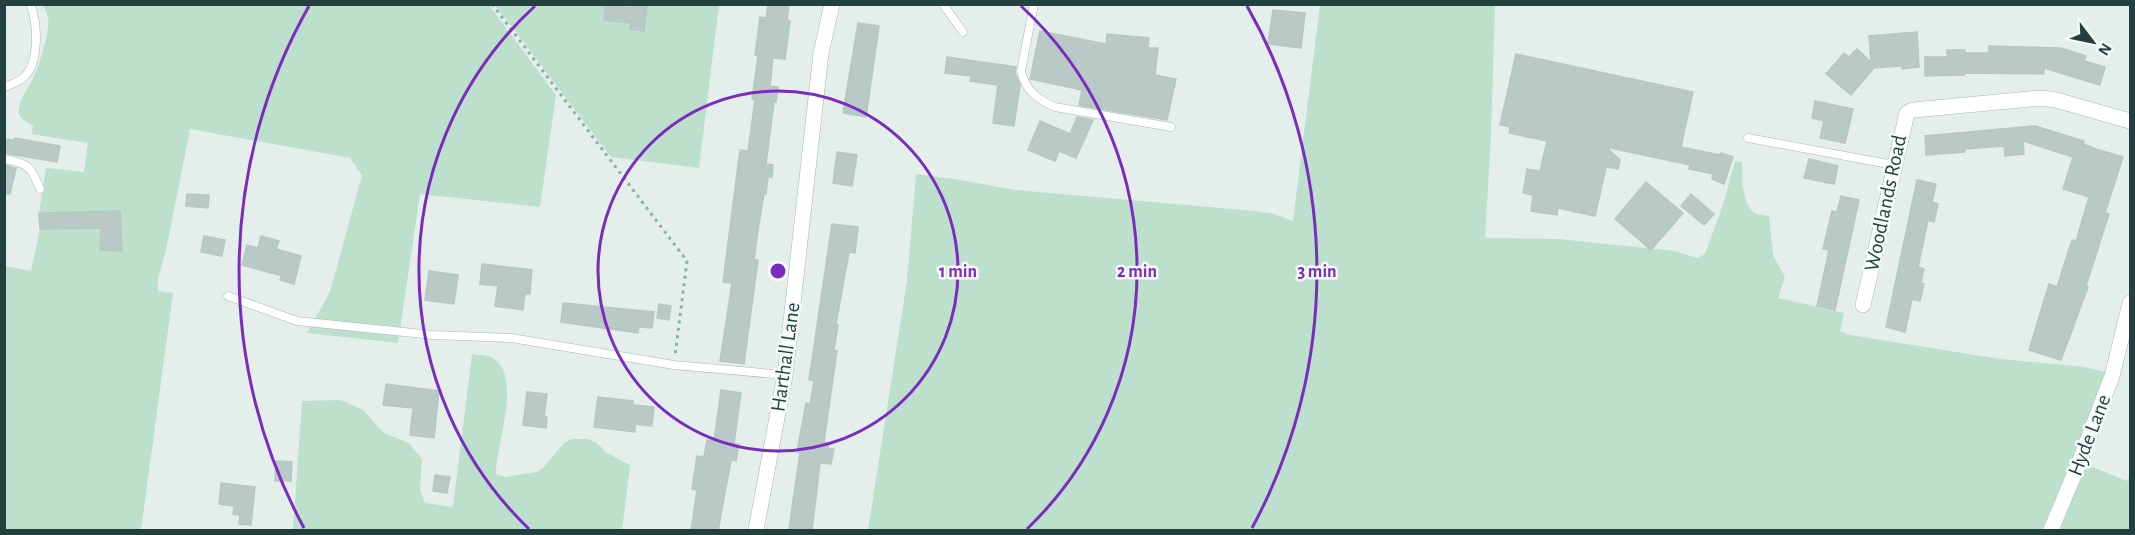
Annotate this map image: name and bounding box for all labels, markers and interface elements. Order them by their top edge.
north arrow [2063,12,2123,72]
text: N [2095,40,2115,58]
street label: Woodlands Road [1861,133,1910,273]
centre of rings [768,261,788,281]
text: 1 min [939,263,977,281]
text: 2 min [1117,263,1157,281]
text: 3 min [1297,263,1337,281]
street label: Harthall Lane [767,301,804,413]
street label: Hyde Lane [2064,392,2115,479]

